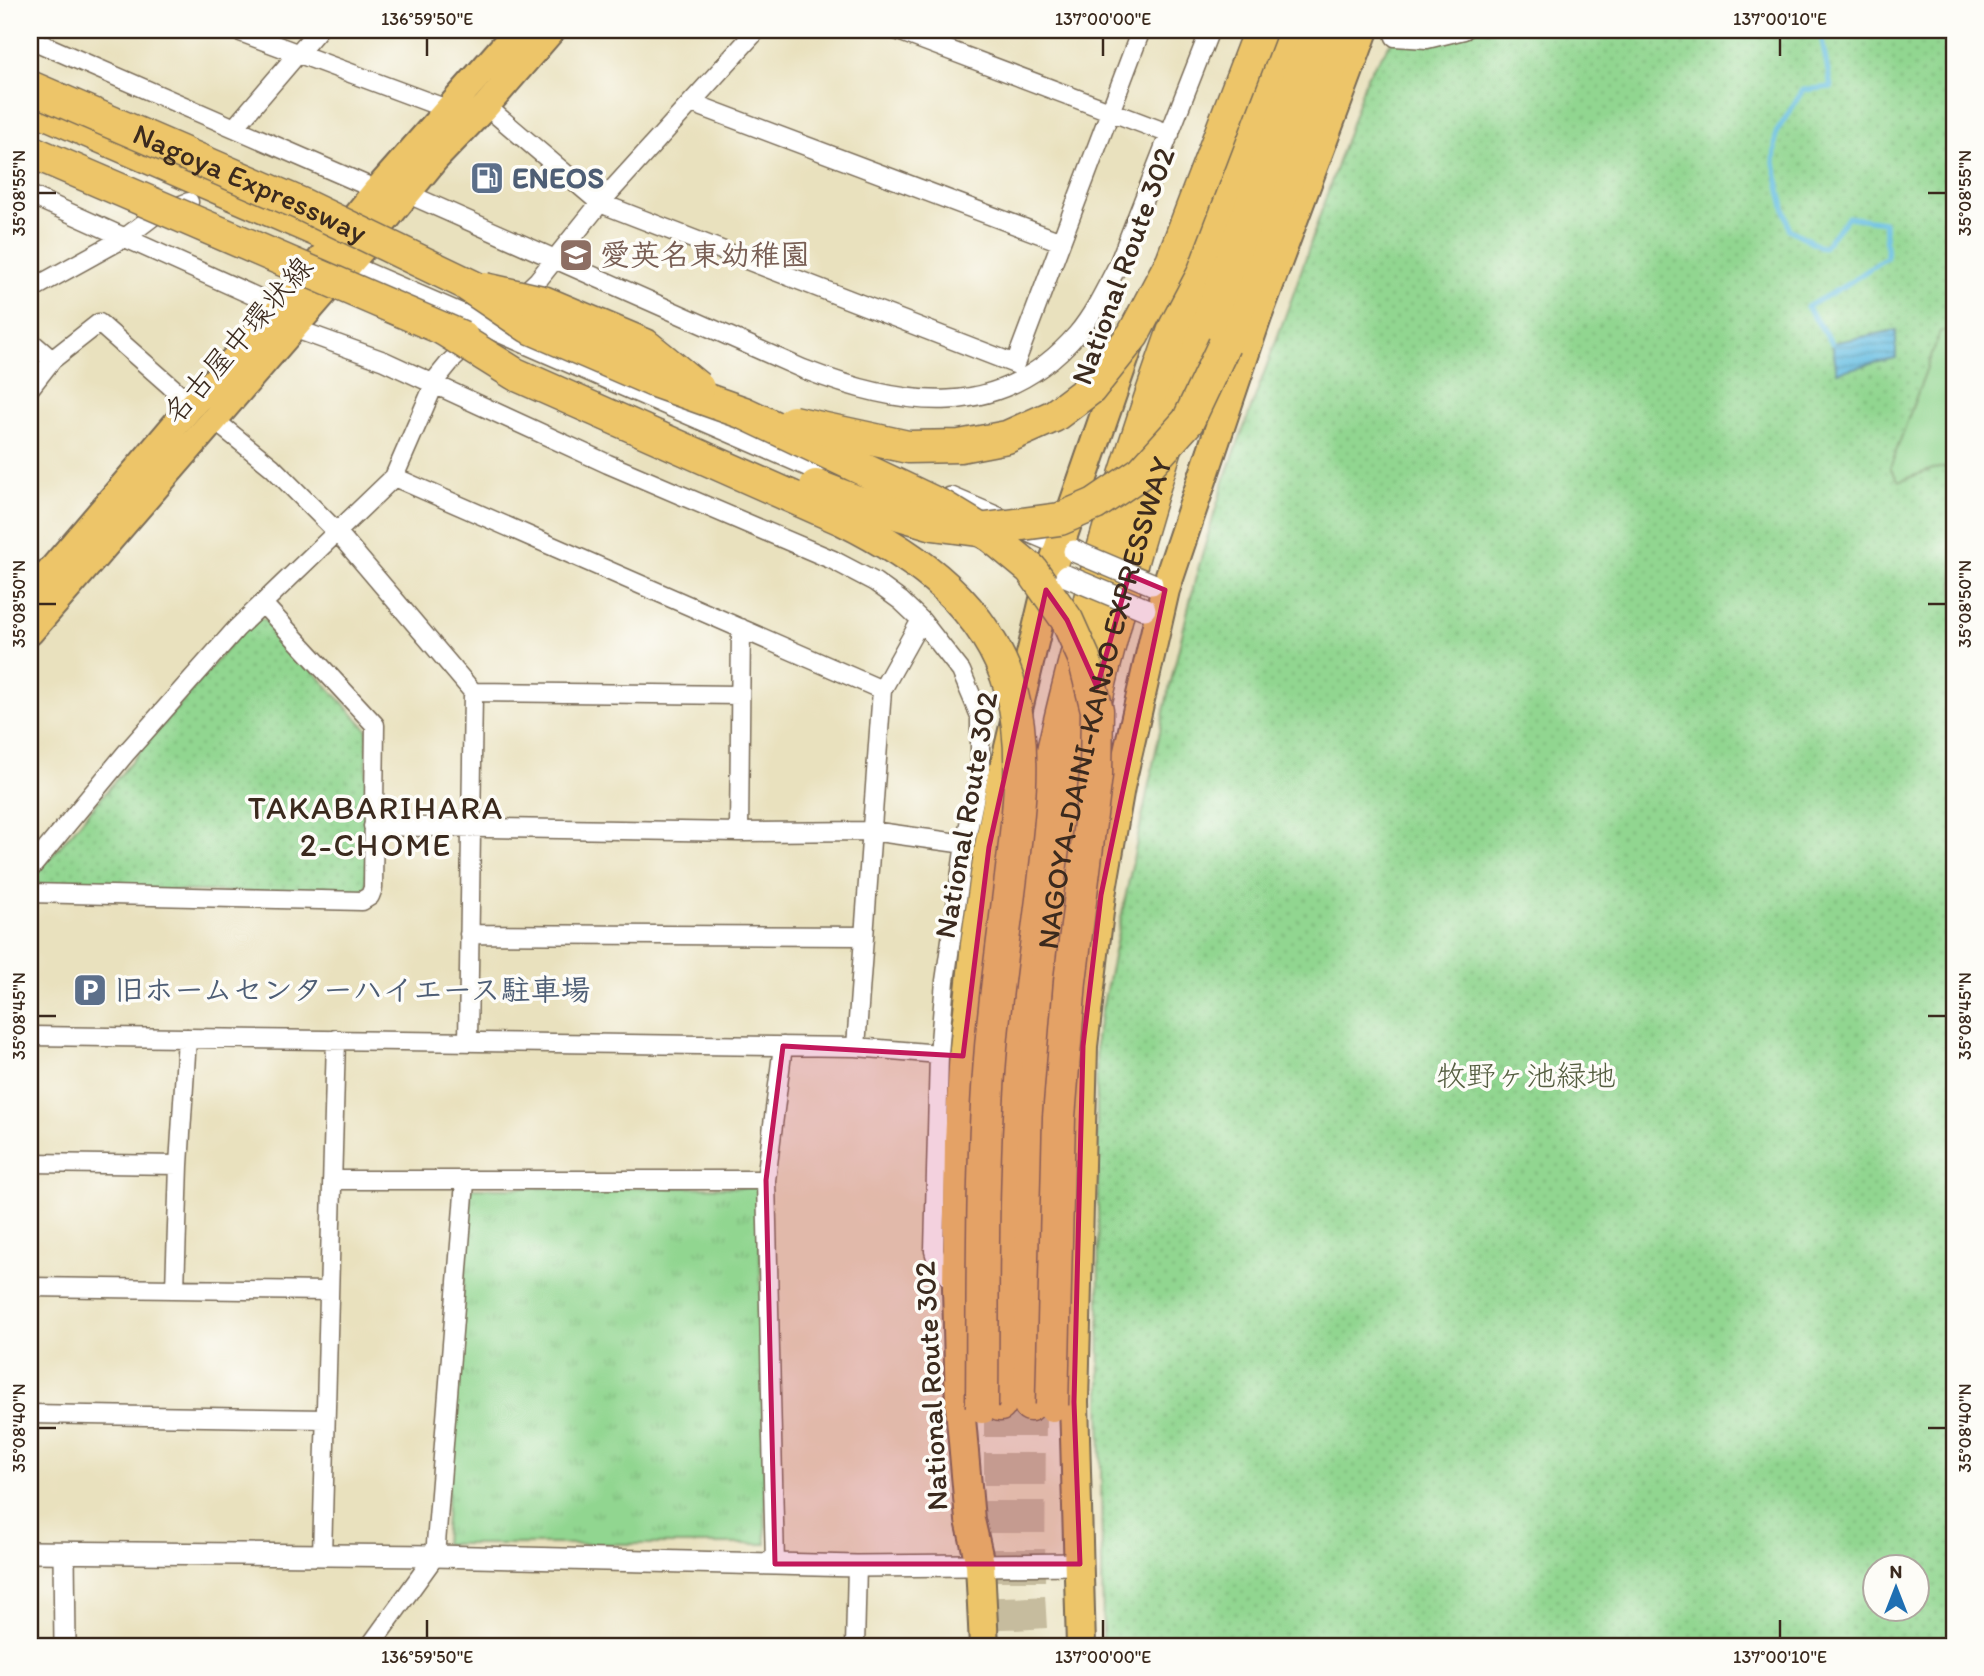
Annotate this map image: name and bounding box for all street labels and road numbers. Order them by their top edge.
street label: Nagoya Expressway [127,115,373,251]
street label: National Route 302 [1062,142,1183,390]
street label: 名古屋中環状線 [155,248,320,431]
street label: NAGOYA-DAINI-KANJO EXPRESSWAY [1029,452,1180,951]
street label: National Route 302 [926,688,1005,941]
street label: National Route 302 [905,1260,956,1512]

